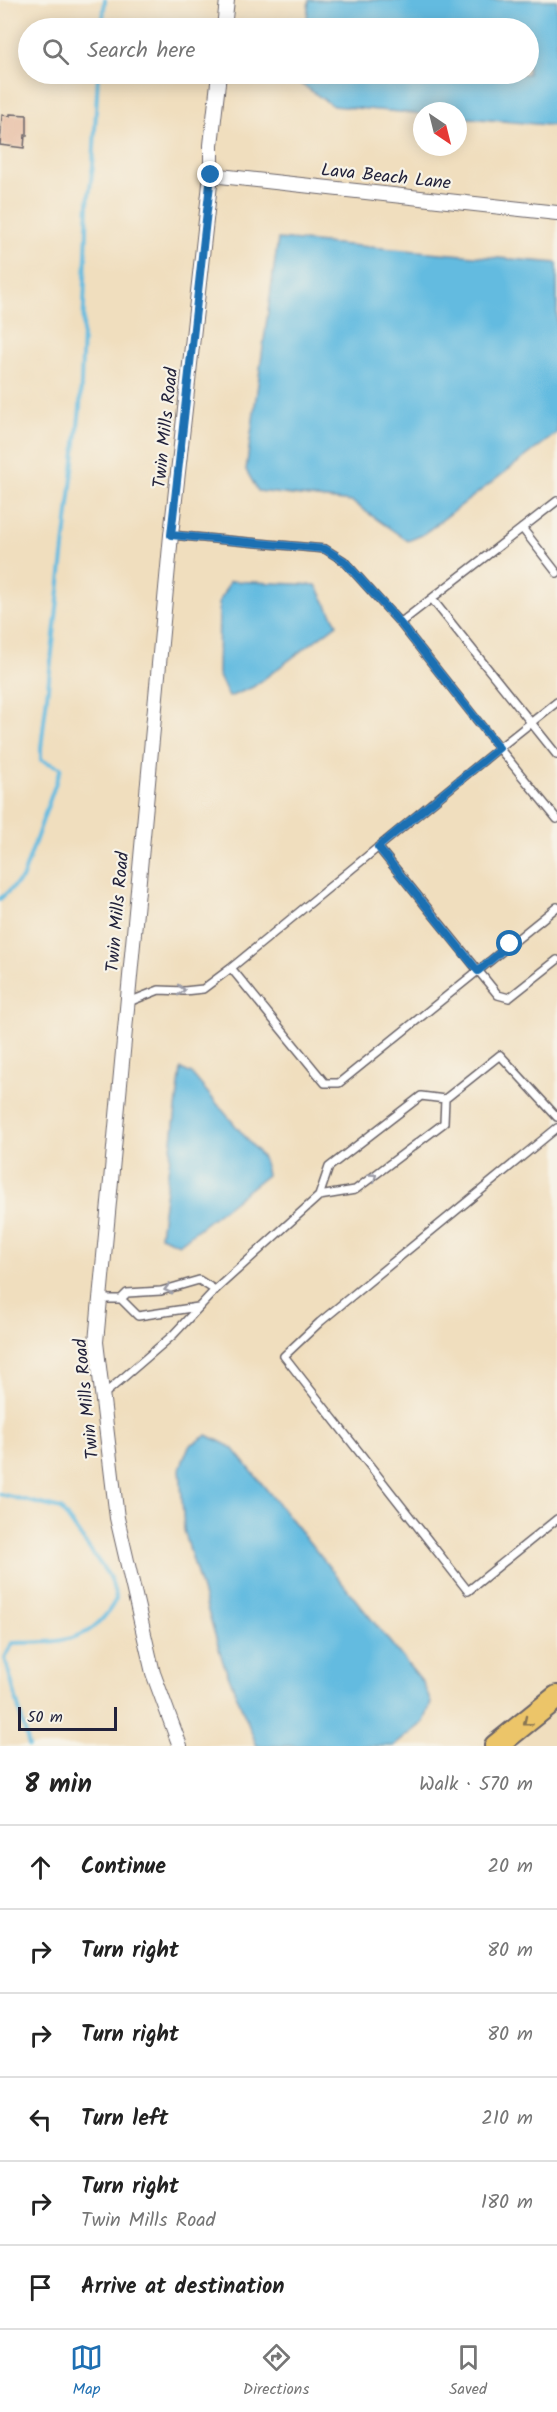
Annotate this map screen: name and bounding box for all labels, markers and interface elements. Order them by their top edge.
search box [18,18,539,84]
text: Search here [87,34,195,69]
icon: search [39,35,72,68]
north arrow [413,102,467,156]
street label: Lava Beach Lane [319,156,452,199]
route end [197,161,223,187]
street label: Twin Mills Road [146,365,187,490]
street label: Twin Mills Road [99,850,138,974]
route start [496,930,522,956]
one-way arrow [177,984,186,996]
one-way arrow [366,1173,377,1184]
one-way arrow [163,1282,174,1294]
street label: Twin Mills Road [67,1336,108,1461]
scale bar [18,1704,117,1732]
text: 50 m [27,1705,63,1730]
one-way arrow [522,1714,533,1725]
text: 8 min [24,1764,92,1806]
text: Walk · 570 m [419,1769,533,1801]
text: Continue [81,1850,166,1885]
icon: ahead [24,1851,57,1884]
text: 20 m [487,1851,533,1883]
text: Turn right [81,1934,179,1969]
icon: right [24,1935,57,1968]
text: 80 m [487,1935,533,1967]
text: Turn right [81,2018,179,2053]
icon: right [24,2019,57,2052]
text: 80 m [487,2019,533,2051]
text: Turn left [81,2102,168,2137]
icon: left [24,2103,57,2136]
text: 210 m [481,2103,533,2135]
text: Turn right [81,2170,179,2205]
icon: right [24,2187,57,2220]
text: 180 m [481,2187,533,2219]
text: Twin Mills Road [81,2205,216,2237]
text: Arrive at destination [81,2270,284,2305]
icon: arrive [24,2271,57,2304]
tab: Map [70,2341,103,2402]
tab: Directions [243,2341,309,2402]
tab: Saved [449,2341,487,2402]

